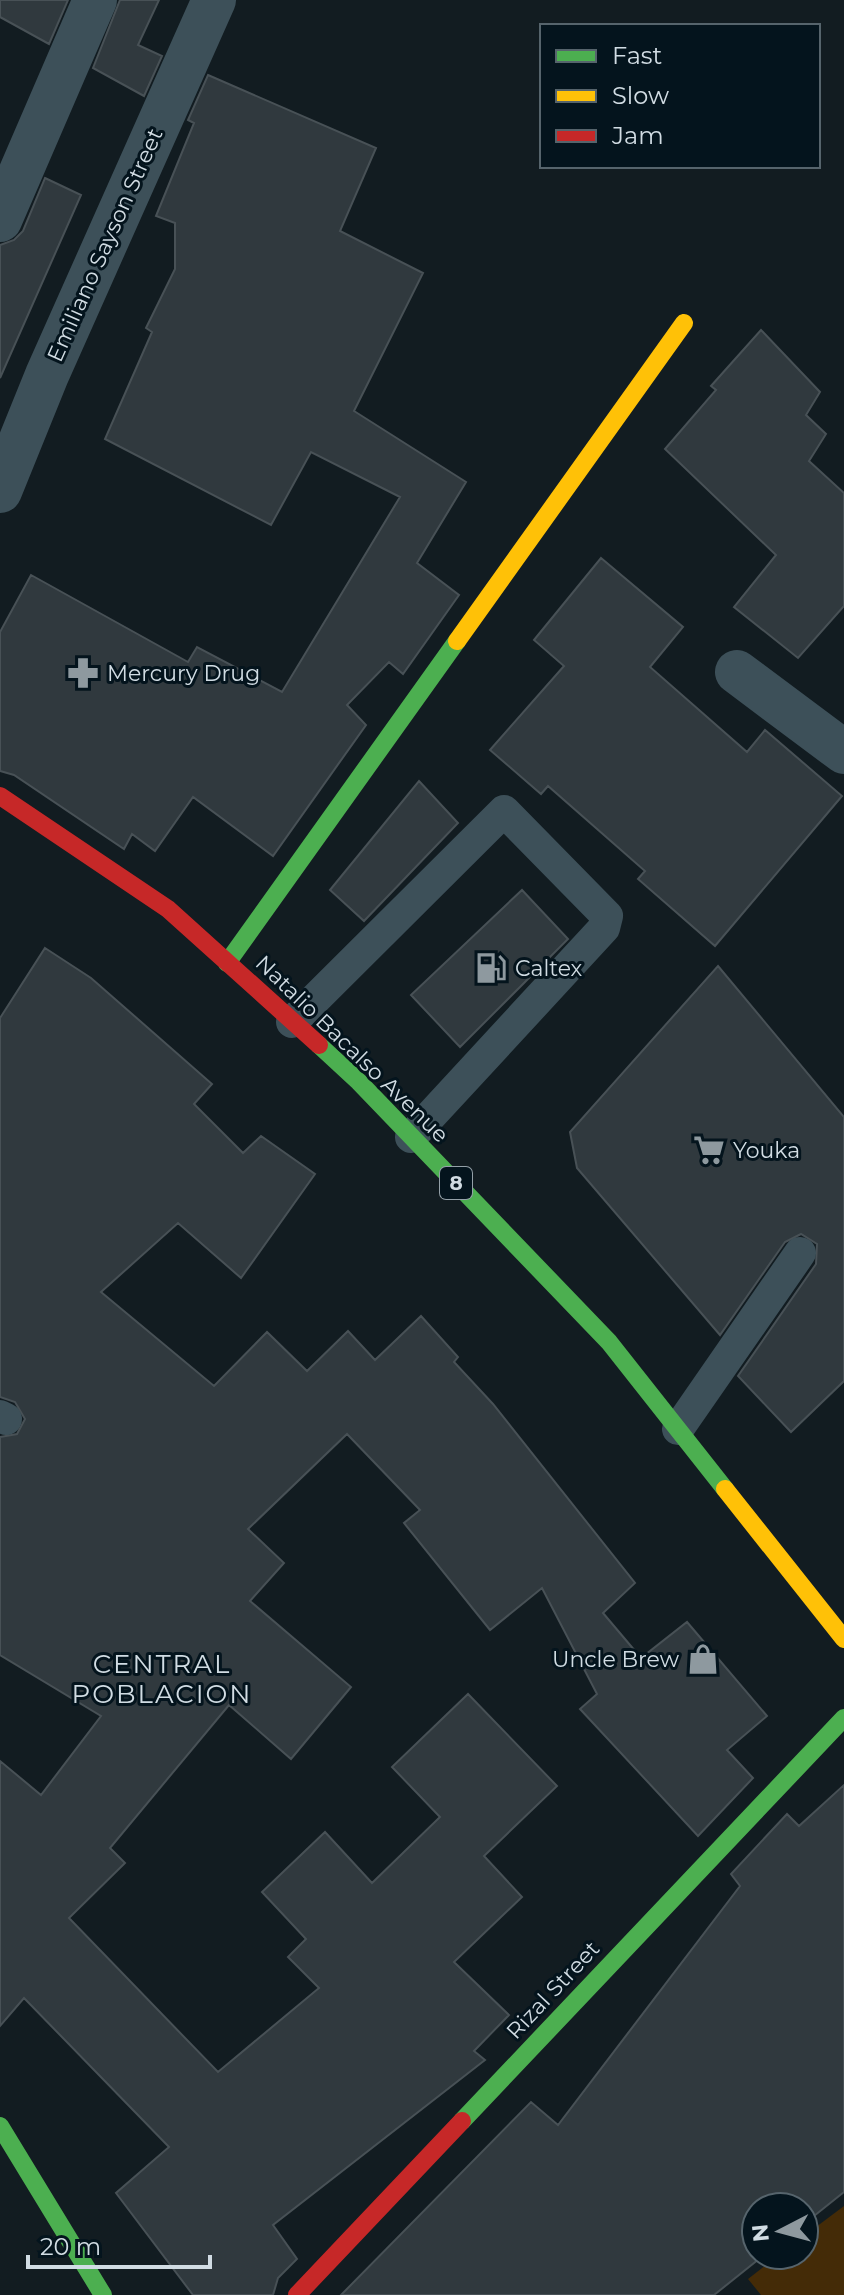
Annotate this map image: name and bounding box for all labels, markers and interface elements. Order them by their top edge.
legend [540,24,820,168]
text: Fast [612,41,663,70]
text: Slow [612,81,669,110]
text: Jam [611,121,664,150]
street label: Emiliano Sayson Street [41,124,169,366]
pharmacy icon: Mercury Drug [66,656,100,690]
place label: Mercury Drug [107,660,260,687]
street label: Natalio Bacalso Avenue [250,950,454,1148]
fuel station icon: Caltex [474,951,508,985]
place label: Caltex [515,955,583,982]
supermarket icon: Youka [692,1133,726,1167]
place label: Youka [733,1137,800,1164]
road number: 8 [440,1167,472,1199]
shop icon: Uncle Brew [686,1642,720,1676]
place label: Uncle Brew [552,1646,680,1673]
district label: CENTRAL POBLACION [71,1648,253,1710]
street label: Rizal Street [501,1935,605,2045]
north arrow [740,2191,820,2271]
scale bar [28,2219,210,2269]
text: N [746,2223,775,2243]
text: 20 m [40,2232,101,2261]

